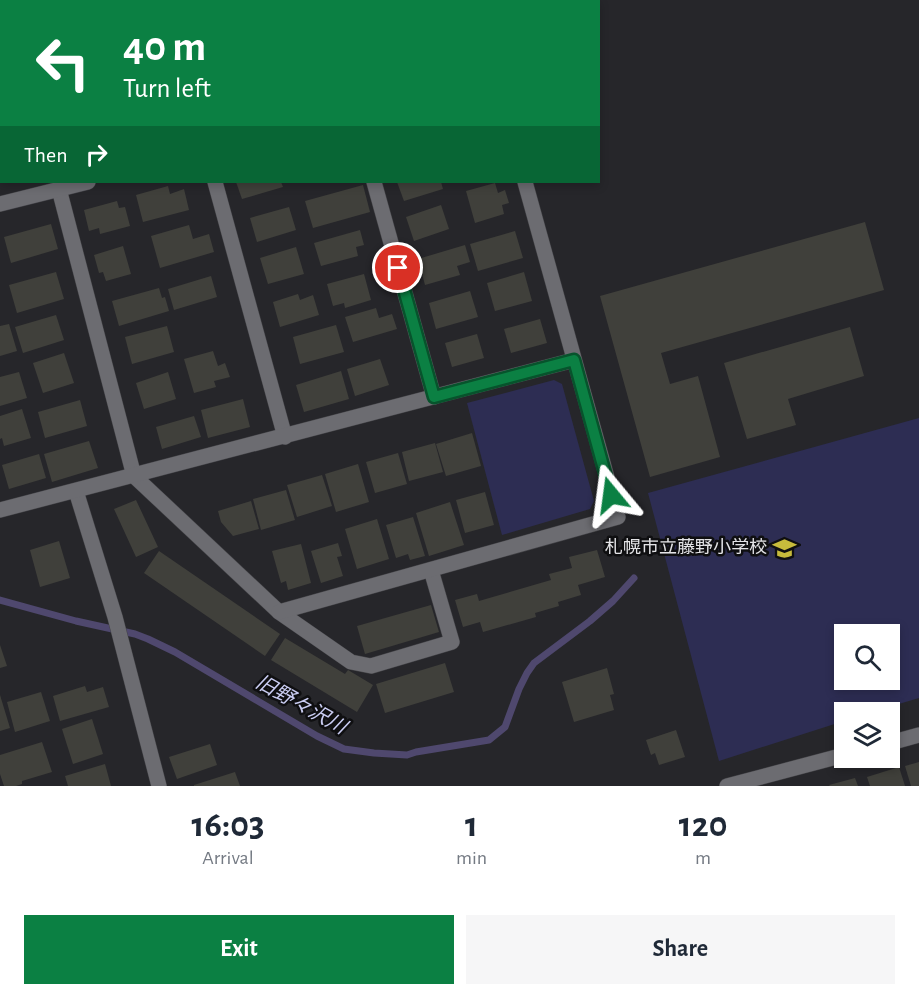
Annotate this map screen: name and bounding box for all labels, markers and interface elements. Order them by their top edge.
icon: left [24,24,102,102]
text: 40 m [123,26,206,68]
text: Turn left [123,75,211,102]
icon: right [80,138,113,171]
text: Then [24,144,68,166]
pin [372,242,423,293]
icon: arrive [381,251,414,284]
position arrow [579,463,643,527]
school or university icon: 札幌市立藤野小学校 [772,535,798,561]
place label: 札幌市立藤野小学校 [605,537,767,557]
map controls [834,624,900,768]
button: search [834,624,900,690]
water label: 旧野々沢川 [252,671,352,739]
button: layers [834,702,900,768]
text: 16:03 [192,807,264,843]
text: 1 [465,807,478,843]
text: 120 [679,807,727,843]
text: Arrival [202,848,254,868]
text: min [456,848,487,868]
text: m [695,848,711,868]
button: Exit [24,915,454,984]
button: Share [466,915,895,984]

